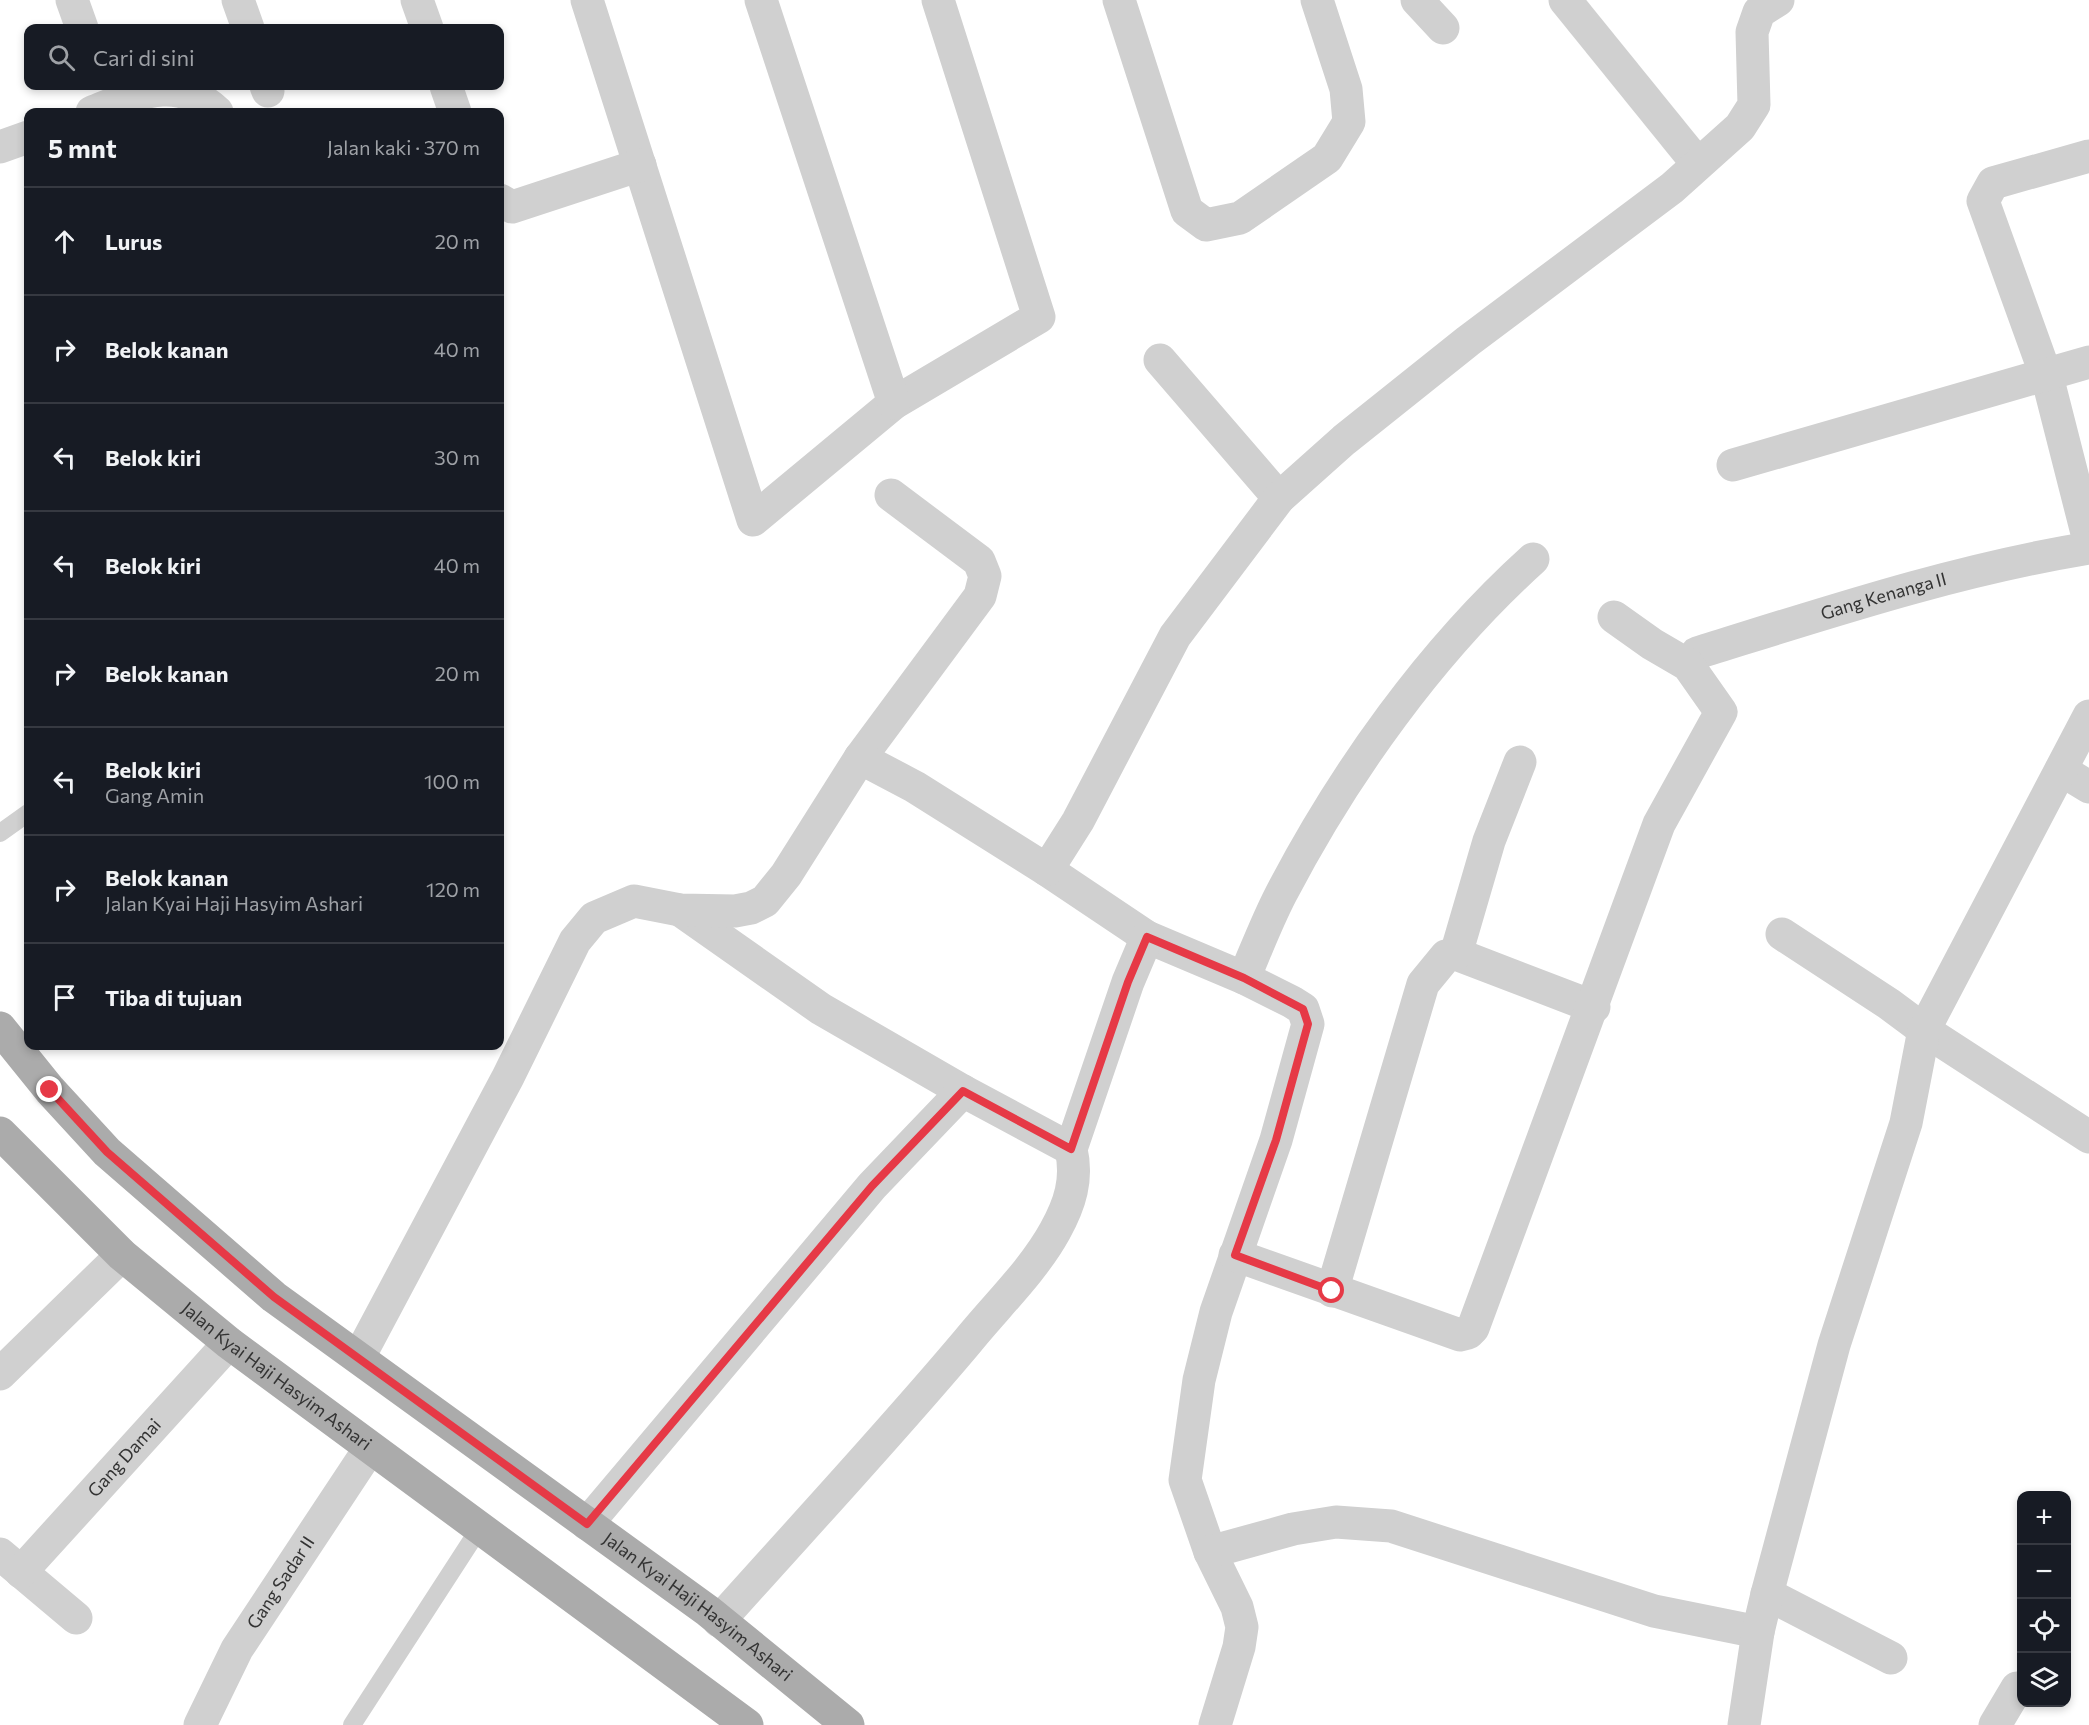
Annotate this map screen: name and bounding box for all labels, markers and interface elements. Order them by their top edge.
search box [24,24,504,90]
icon: search [45,41,78,74]
text: Cari di sini [93,44,195,71]
text: 5 mnt [48,132,117,163]
text: Jalan kaki · 370 m [327,135,480,159]
icon: ahead [48,225,81,258]
text: Lurus [105,228,162,255]
text: 20 m [435,229,480,253]
icon: right [48,333,81,366]
text: Belok kanan [105,336,228,363]
text: 40 m [434,337,480,361]
icon: left [48,441,81,474]
text: Belok kiri [105,444,201,471]
text: 30 m [434,445,480,469]
icon: left [48,549,81,582]
text: Belok kiri [105,552,201,579]
text: 40 m [434,553,480,577]
street label: Gang Kenanga II [1818,567,1949,624]
icon: right [48,657,81,690]
text: Belok kanan [105,660,228,687]
text: 20 m [435,661,480,685]
text: Belok kiri [105,756,201,783]
icon: left [48,765,81,798]
text: 100 m [424,769,480,793]
text: Gang Amin [105,783,204,807]
text: Belok kanan [105,864,228,891]
icon: right [48,873,81,906]
text: 120 m [426,877,480,901]
text: Jalan Kyai Haji Hasyim Ashari [105,891,363,915]
icon: arrive [48,981,81,1014]
text: Tiba di tujuan [105,984,242,1011]
route end [36,1076,62,1102]
route start [1318,1277,1344,1303]
street label: Jalan Kyai Haji Hasyim Ashari [178,1297,376,1454]
street label: Gang Damai [82,1413,165,1501]
map controls [2017,1491,2071,1707]
button: + [2017,1491,2071,1545]
street label: Jalan Kyai Haji Hasyim Ashari [599,1527,797,1685]
street label: Gang Sadar II [241,1532,319,1633]
button: − [2017,1545,2071,1599]
button: locate [2017,1599,2071,1653]
button: layers [2017,1653,2071,1707]

